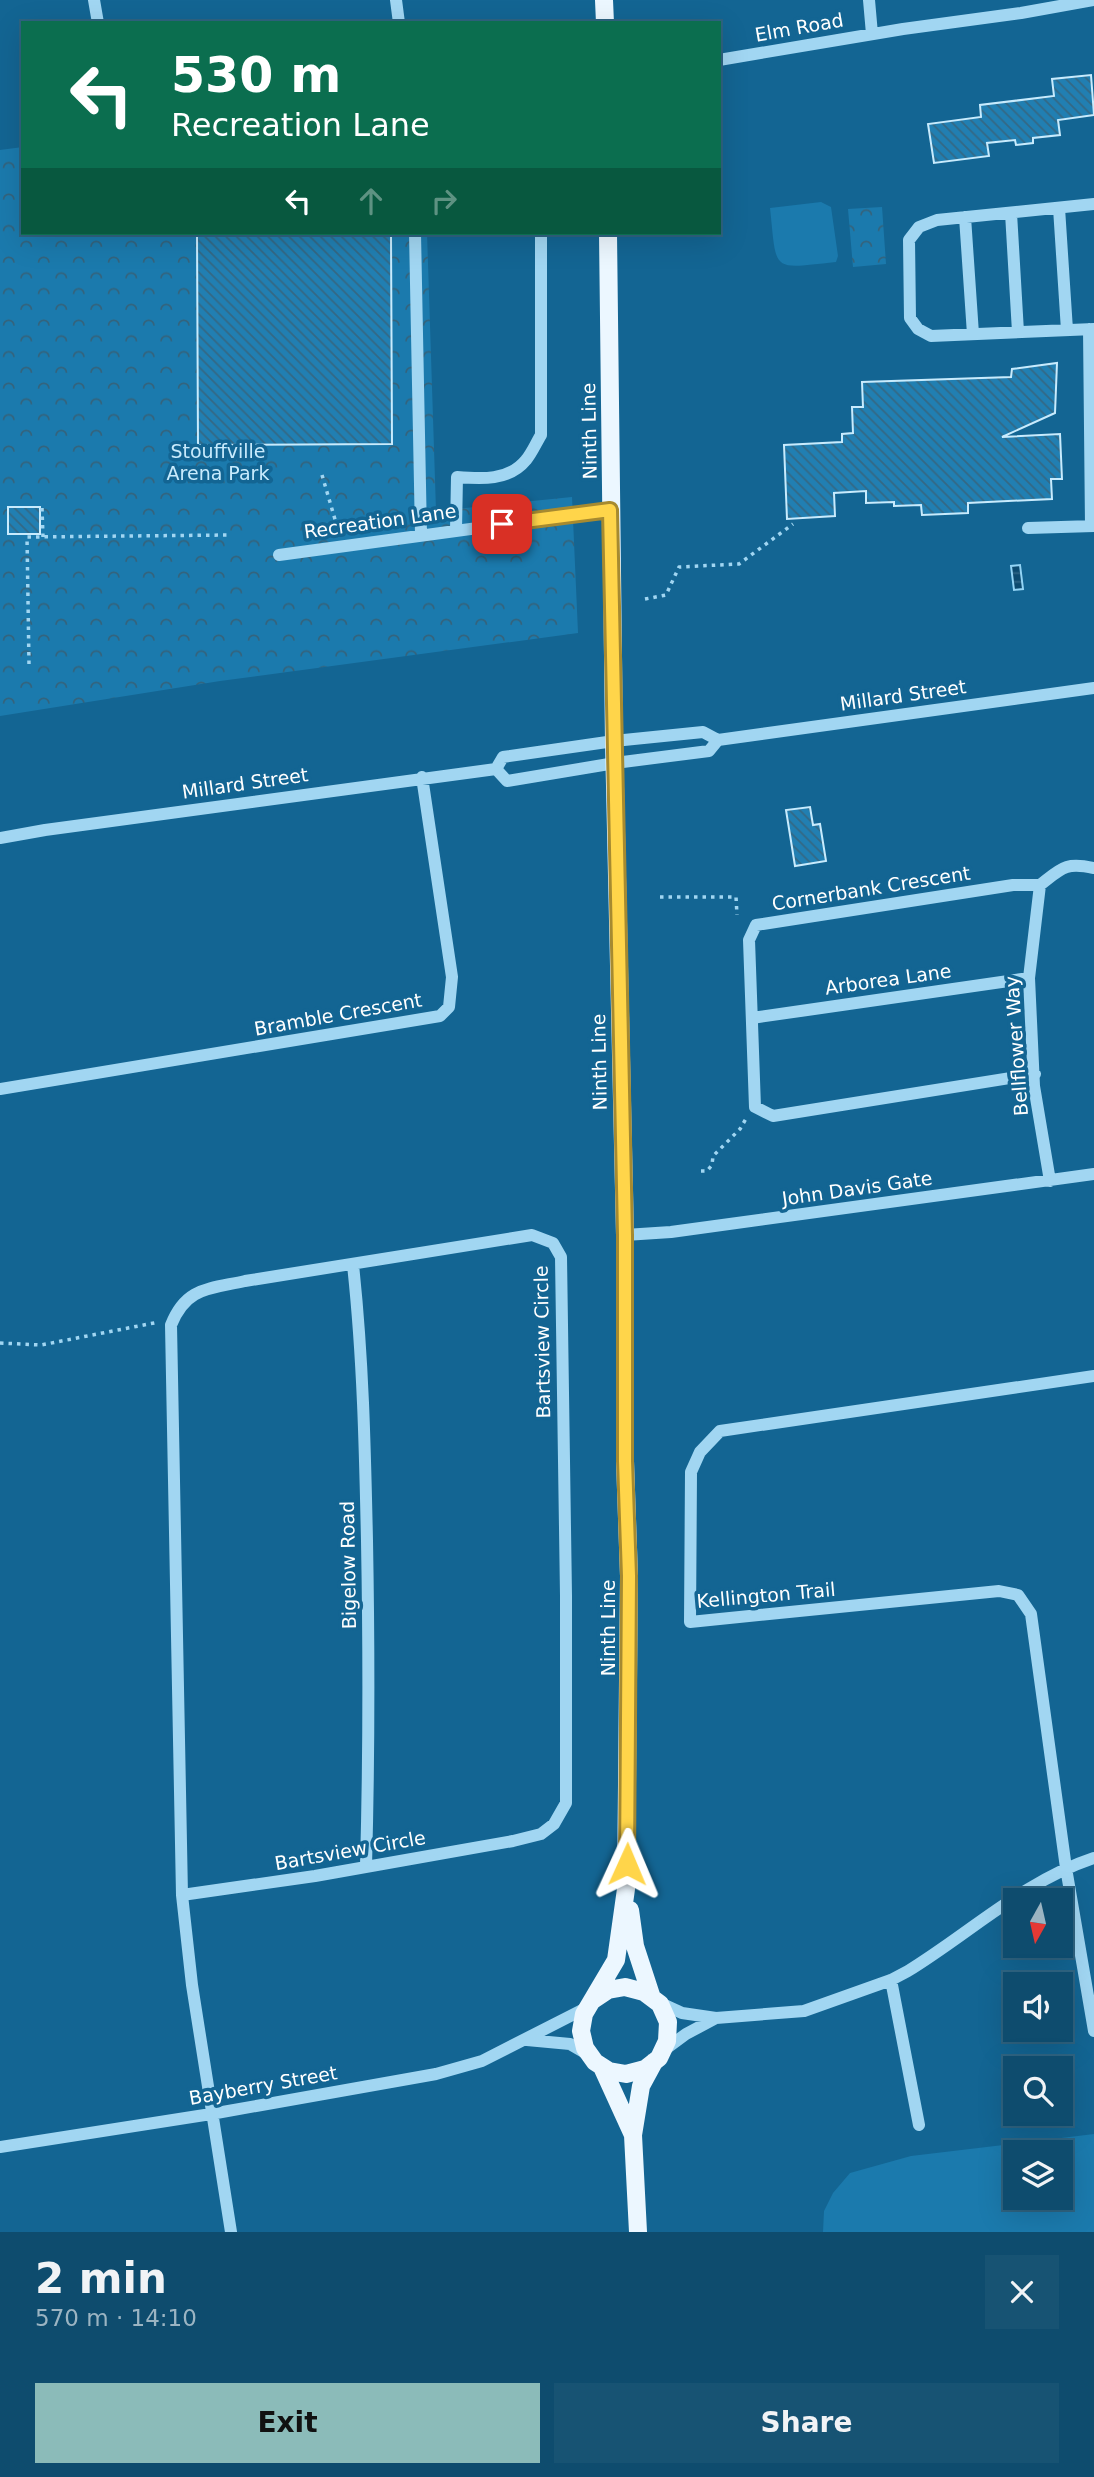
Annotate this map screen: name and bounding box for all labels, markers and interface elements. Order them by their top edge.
street label: Elm Road [753,8,845,46]
text: 530 m [171,47,341,104]
icon: left [56,49,147,140]
text: Recreation Lane [171,106,430,144]
icon: left [279,182,317,220]
icon: ahead [352,182,390,220]
icon: right [425,182,463,220]
street label: Ninth Line [577,382,601,480]
park label: Stouffville Arena Park [167,440,269,484]
pin [472,494,532,554]
street label: Recreation Lane [302,499,458,543]
icon: arrive [483,505,521,543]
street label: Millard Street [838,675,968,715]
street label: Millard Street [180,763,310,803]
street label: Cornerbank Crescent [770,861,972,915]
street label: Arborea Lane [823,959,953,999]
street label: Bellflower Way [1000,975,1032,1117]
street label: Bramble Crescent [252,988,424,1040]
street label: Ninth Line [587,1013,611,1111]
street label: John Davis Gate [779,1167,934,1210]
street label: Bartsview Circle [530,1265,554,1419]
street label: Bigelow Road [336,1501,360,1629]
street label: Kellington Trail [696,1578,836,1612]
street label: Ninth Line [597,1580,619,1676]
street label: Bartsview Circle [273,1826,427,1874]
position arrow [590,1827,664,1901]
north arrow [1003,1888,1073,1958]
map controls [1003,1888,1073,2210]
button: sound [1003,1972,1073,2042]
button: search [1003,2056,1073,2126]
street label: Bayberry Street [187,2061,339,2109]
button: layers [1003,2140,1073,2210]
text: 2 min [35,2254,167,2303]
button: close [985,2255,1059,2329]
text: 570 m · 14:10 [35,2305,197,2331]
button: Exit [35,2383,540,2463]
button: Share [554,2383,1059,2463]

